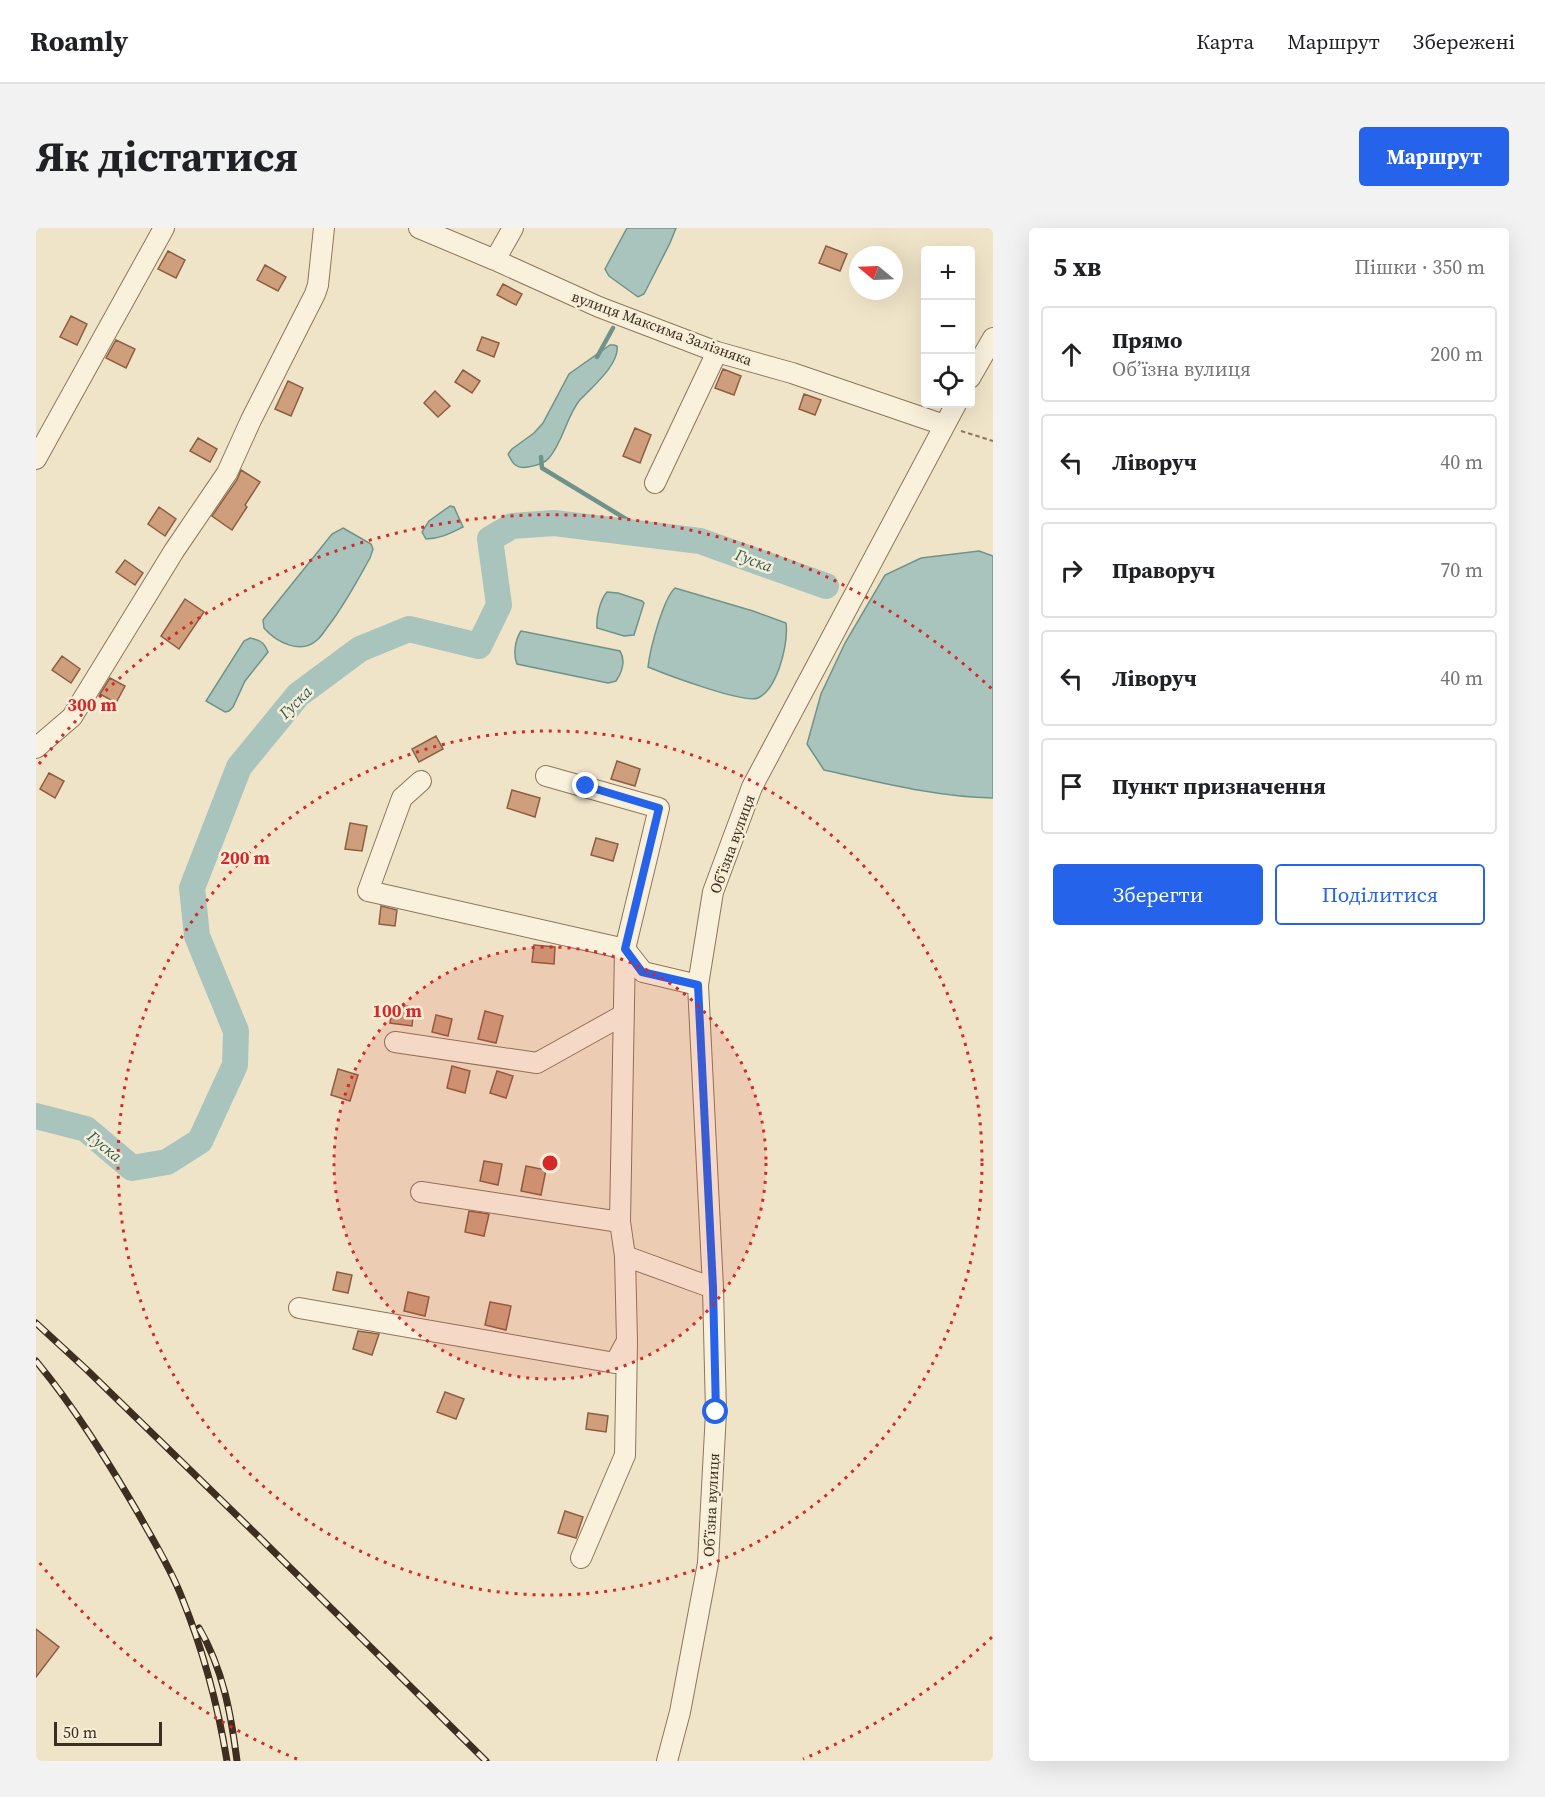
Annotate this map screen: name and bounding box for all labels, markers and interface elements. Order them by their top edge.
text: Roamly [30,22,128,60]
text: Карта [1196,27,1254,56]
text: Маршрут [1287,27,1380,56]
text: Збережені [1413,27,1515,56]
text: Як дістатися [36,127,298,185]
button: Маршрут [1359,127,1509,186]
north arrow [849,246,903,300]
map controls [921,246,975,408]
button: + [921,246,975,300]
text: 5 хв [1053,249,1101,285]
text: Пішки · 350 m [1354,253,1485,281]
street label: вулиця Максима Залізняка [569,286,755,371]
button: − [921,300,975,354]
text: Прямо [1112,325,1182,355]
icon: ahead [1055,338,1088,371]
text: 200 m [1430,340,1483,368]
button: locate [921,354,975,408]
text: Обʼїзна вулиця [1112,355,1251,383]
icon: left [1055,446,1088,479]
text: Ліворуч [1112,447,1197,477]
text: 40 m [1440,448,1483,476]
water label: Гуска [731,543,776,577]
icon: right [1055,554,1088,587]
text: Праворуч [1112,555,1215,585]
text: 70 m [1440,556,1483,584]
icon: left [1055,662,1088,695]
text: Ліворуч [1112,663,1197,693]
text: 40 m [1440,664,1483,692]
water label: Гуска [273,680,317,724]
text: 300 m [67,692,117,717]
icon: arrive [1055,770,1088,803]
text: Пункт призначення [1112,771,1326,801]
route end [572,772,598,798]
street label: Обʼїзна вулиця [704,791,760,896]
text: 200 m [220,845,270,870]
button: Зберегти [1053,864,1263,925]
button: Поділитися [1275,864,1485,925]
text: 100 m [372,998,422,1023]
water label: Гуска [82,1125,127,1167]
centre of rings [540,1153,560,1173]
route start [702,1398,728,1424]
street label: Обʼїзна вулиця [698,1452,724,1558]
scale bar [54,1719,162,1746]
text: 50 m [63,1721,97,1743]

